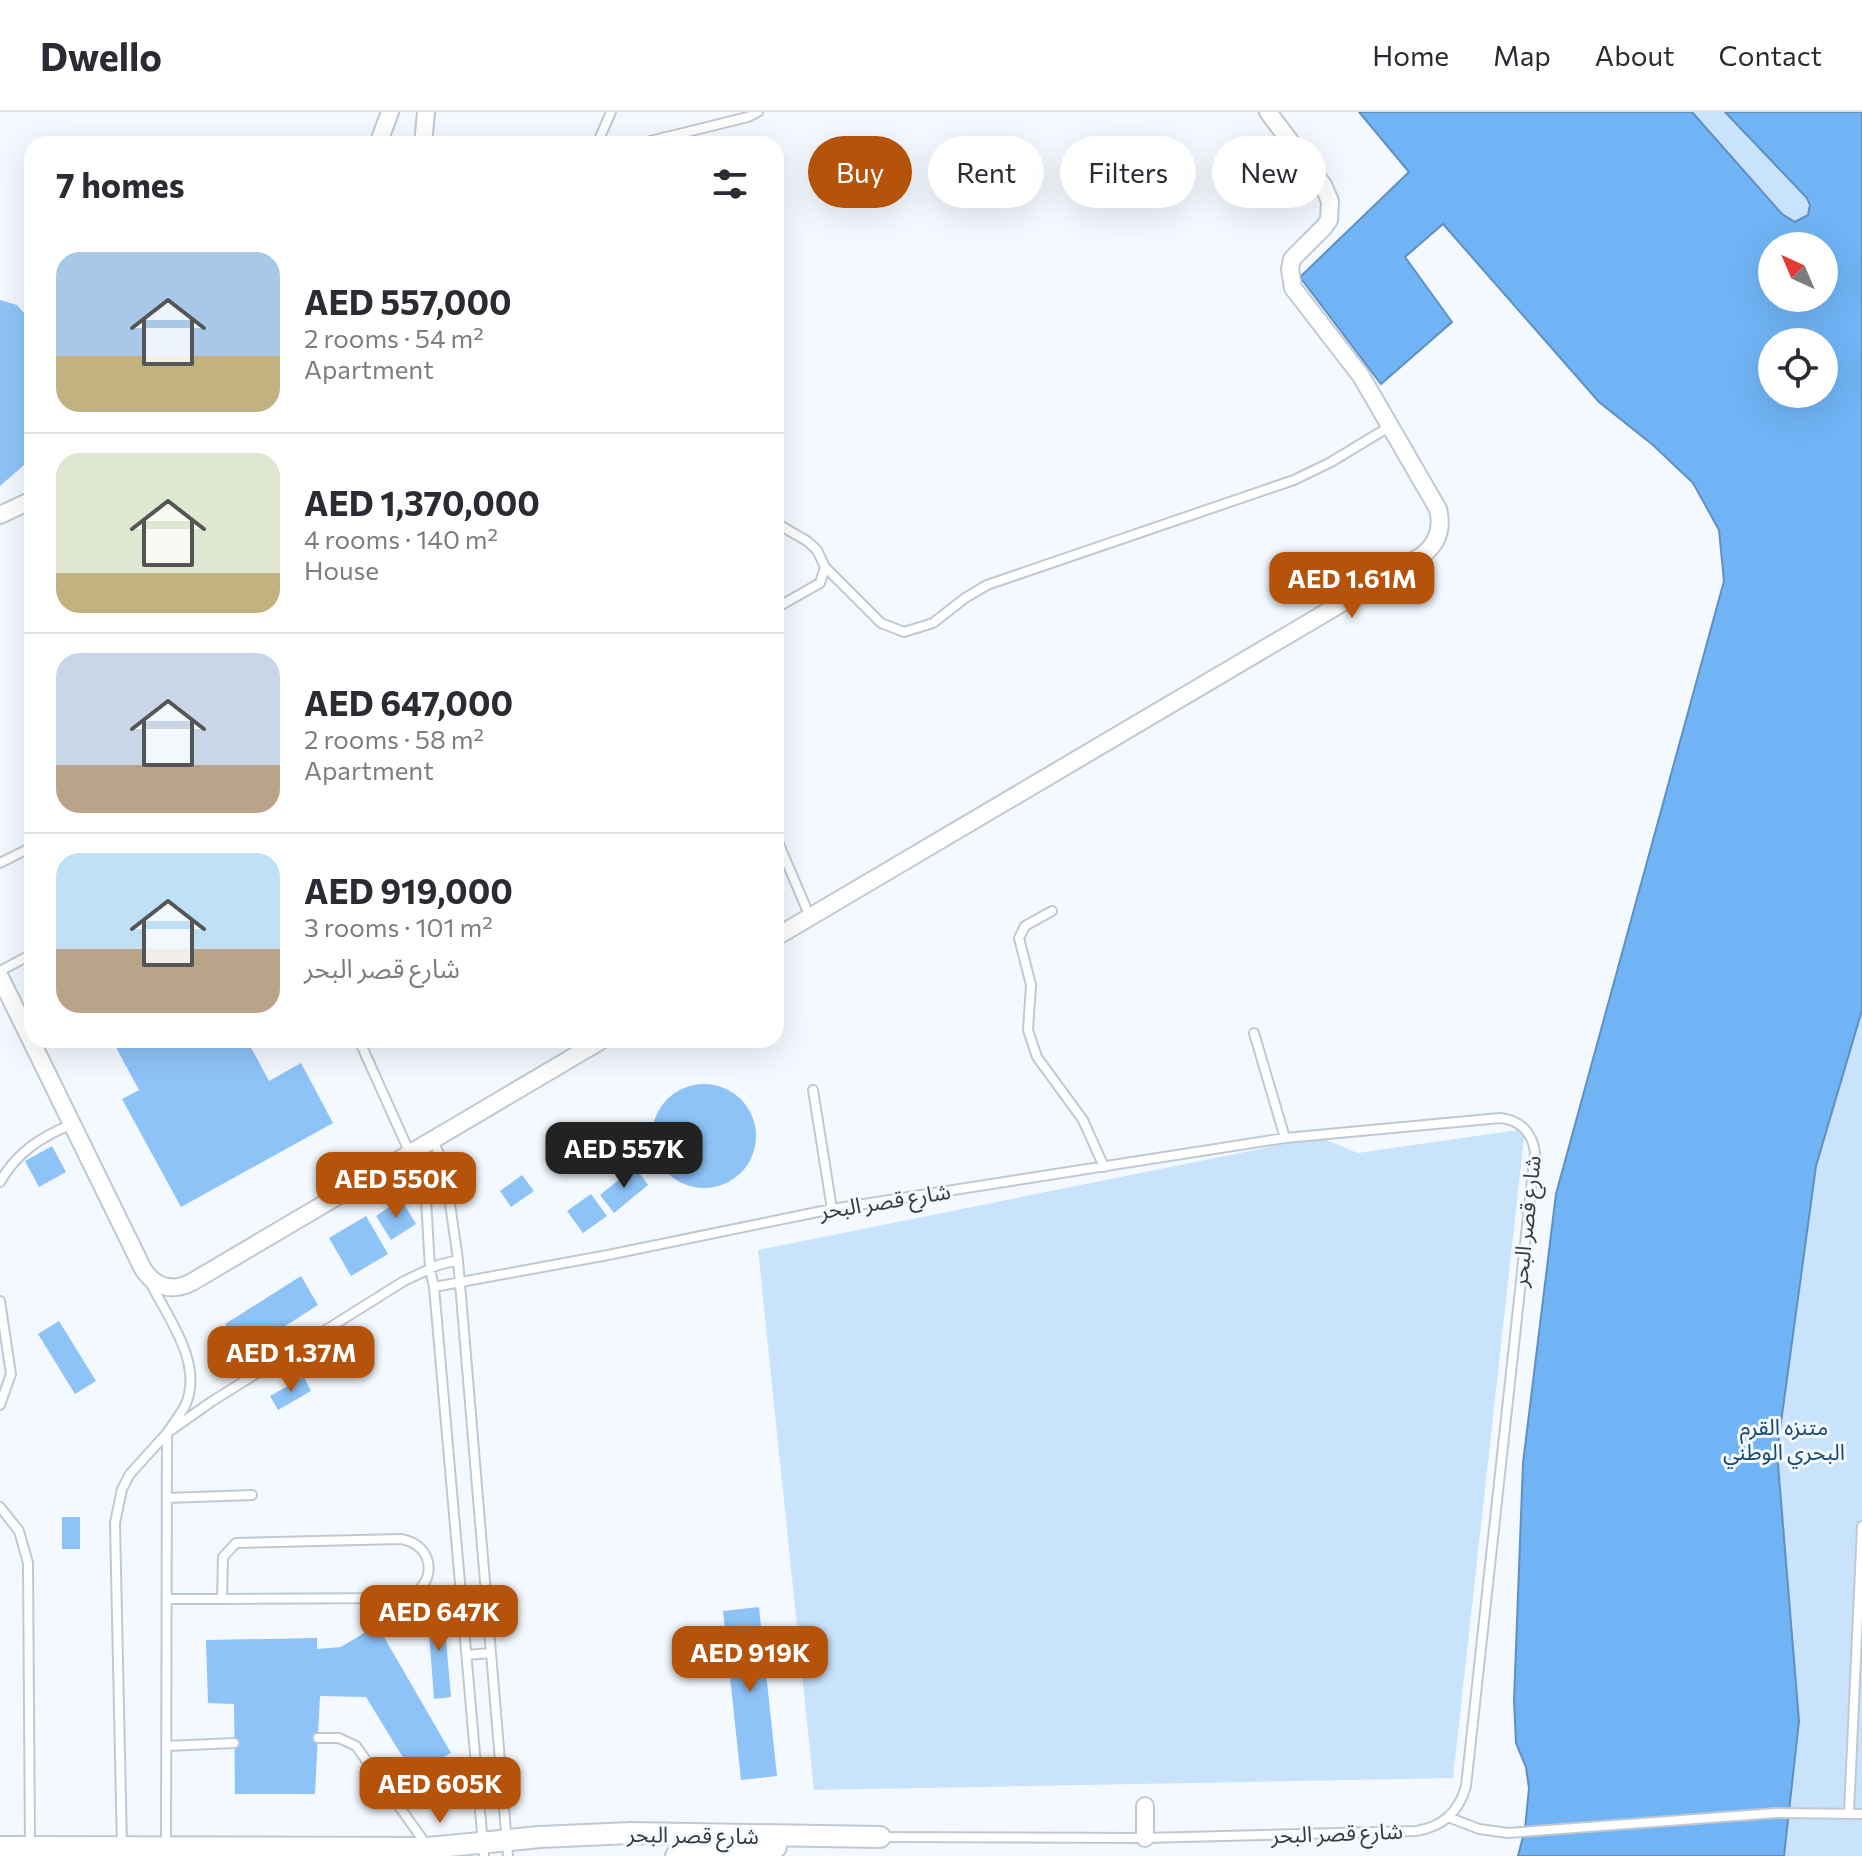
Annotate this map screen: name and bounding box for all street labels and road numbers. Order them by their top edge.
street label: شارع قصر البحر [1505,1154,1550,1289]
street label: شارع قصر البحر [817,1177,953,1228]
street label: شارع قصر البحر [1270,1817,1404,1852]
street label: شارع قصر البحر [626,1820,759,1853]

